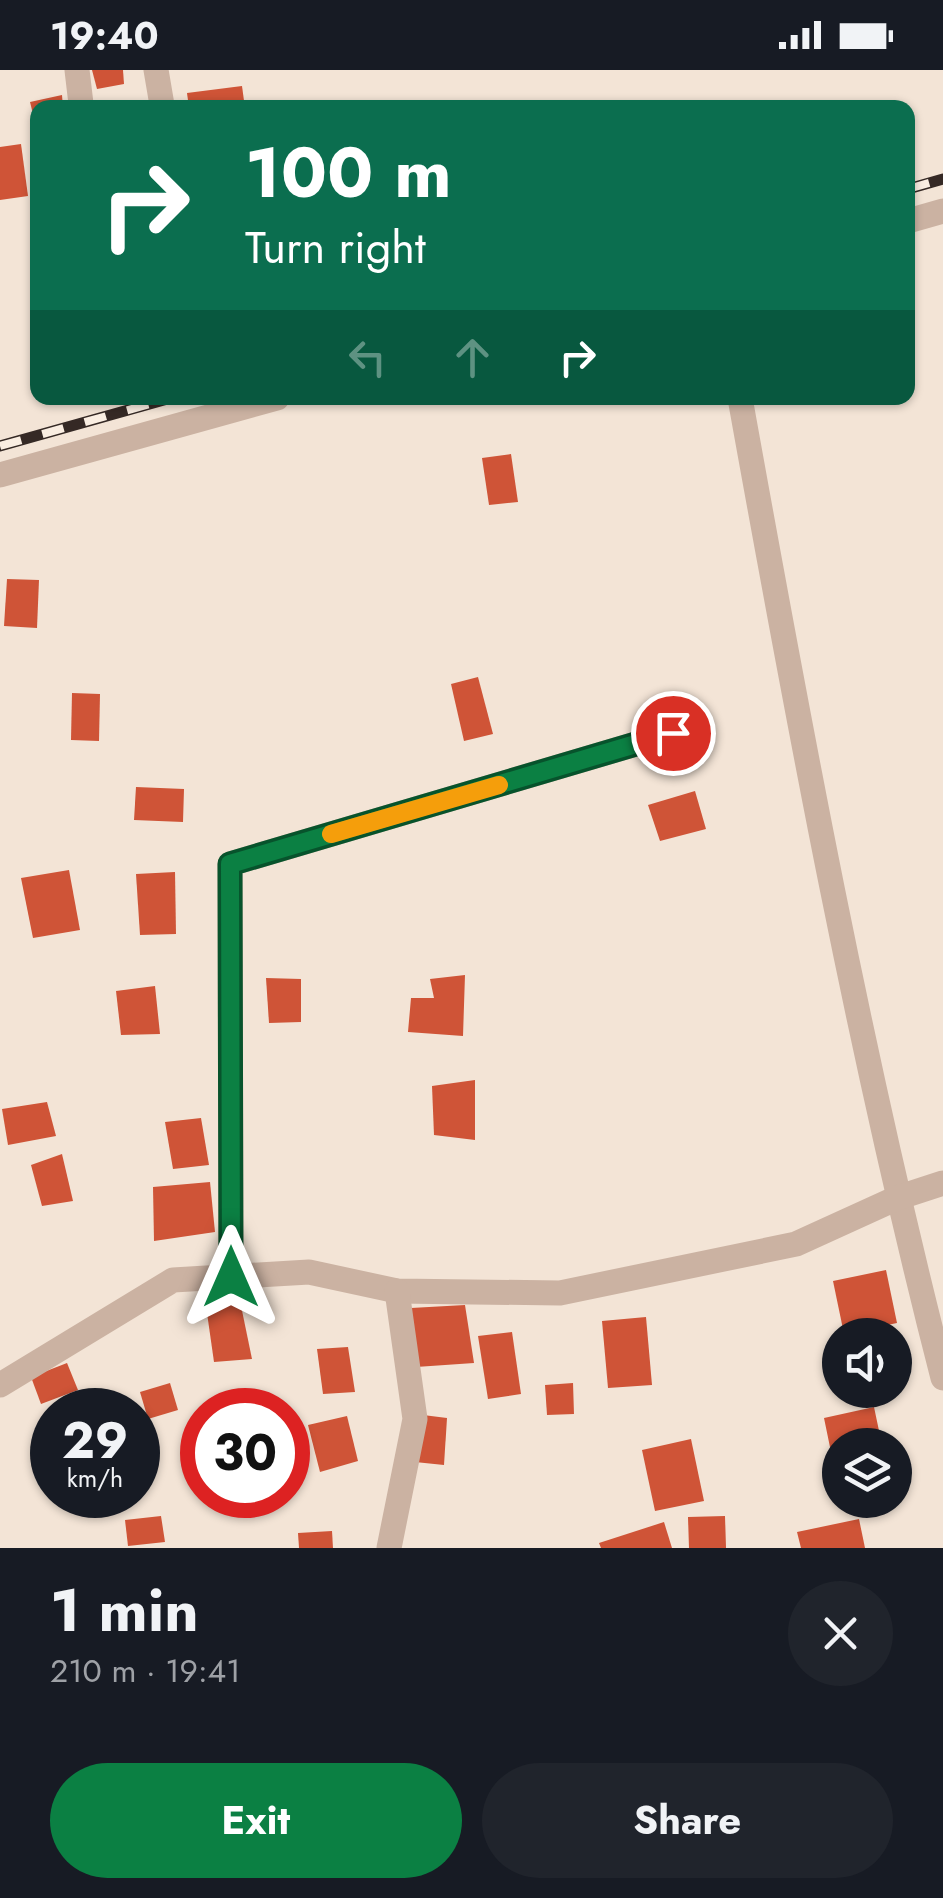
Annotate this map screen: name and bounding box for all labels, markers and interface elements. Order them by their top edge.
text: 19:40 [50,8,159,63]
text: 100 m [245,122,452,223]
icon: right [80,140,210,270]
text: Turn right [245,215,426,280]
icon: left [340,330,395,385]
icon: ahead [445,330,500,385]
icon: right [550,330,605,385]
pin [631,691,716,776]
icon: arrive [646,706,701,761]
position arrow [179,1225,283,1329]
map controls [822,1318,912,1518]
button: sound [822,1318,912,1408]
speed limit sign: 30 [180,1388,310,1518]
text: 29 [62,1404,128,1477]
button: layers [822,1428,912,1518]
text: km/h [67,1460,123,1496]
text: 1 min [50,1567,199,1654]
button: close [788,1581,893,1686]
text: 210 m · 19:41 [50,1648,241,1694]
button: Exit [50,1763,462,1878]
button: Share [482,1763,893,1878]

